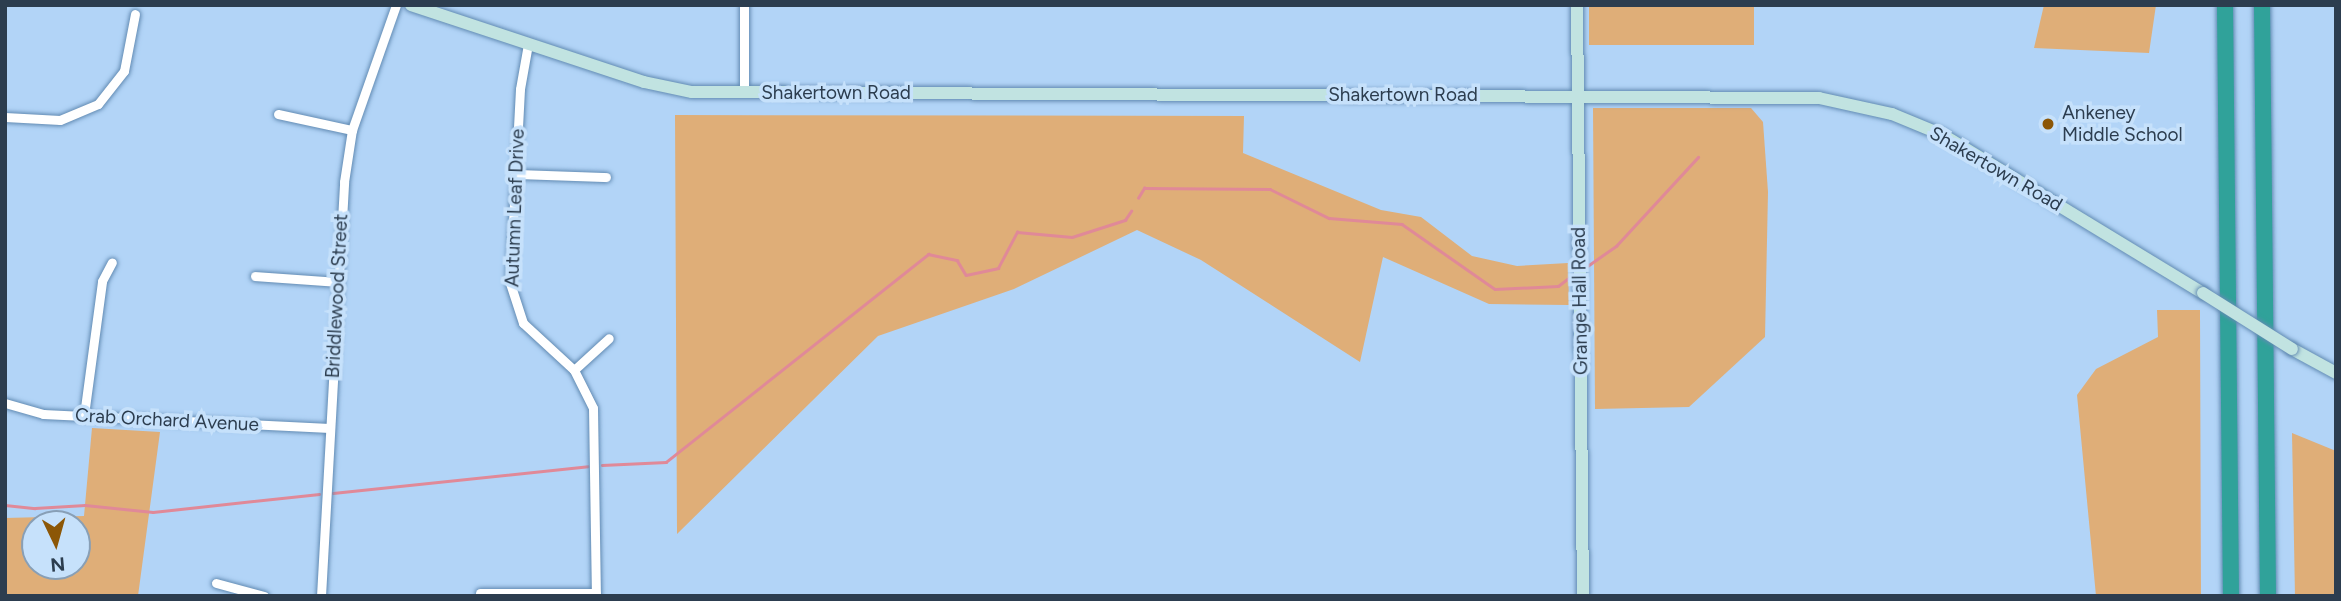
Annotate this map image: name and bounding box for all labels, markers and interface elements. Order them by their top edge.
street label: Shakertown Road [761,82,911,104]
street label: Shakertown Road [1328,84,1478,106]
place label: Ankeney Middle School [2062,102,2183,146]
marker: Ankeney Middle School [2040,116,2056,132]
street label: Shakertown Road [1926,122,2066,216]
street label: Autumn Leaf Drive [501,129,529,287]
street label: Briddlewood Street [321,213,353,379]
street label: Grange Hall Road [1567,227,1593,375]
street label: Crab Orchard Avenue [75,404,259,436]
north arrow [21,510,91,580]
text: N [49,552,66,577]

